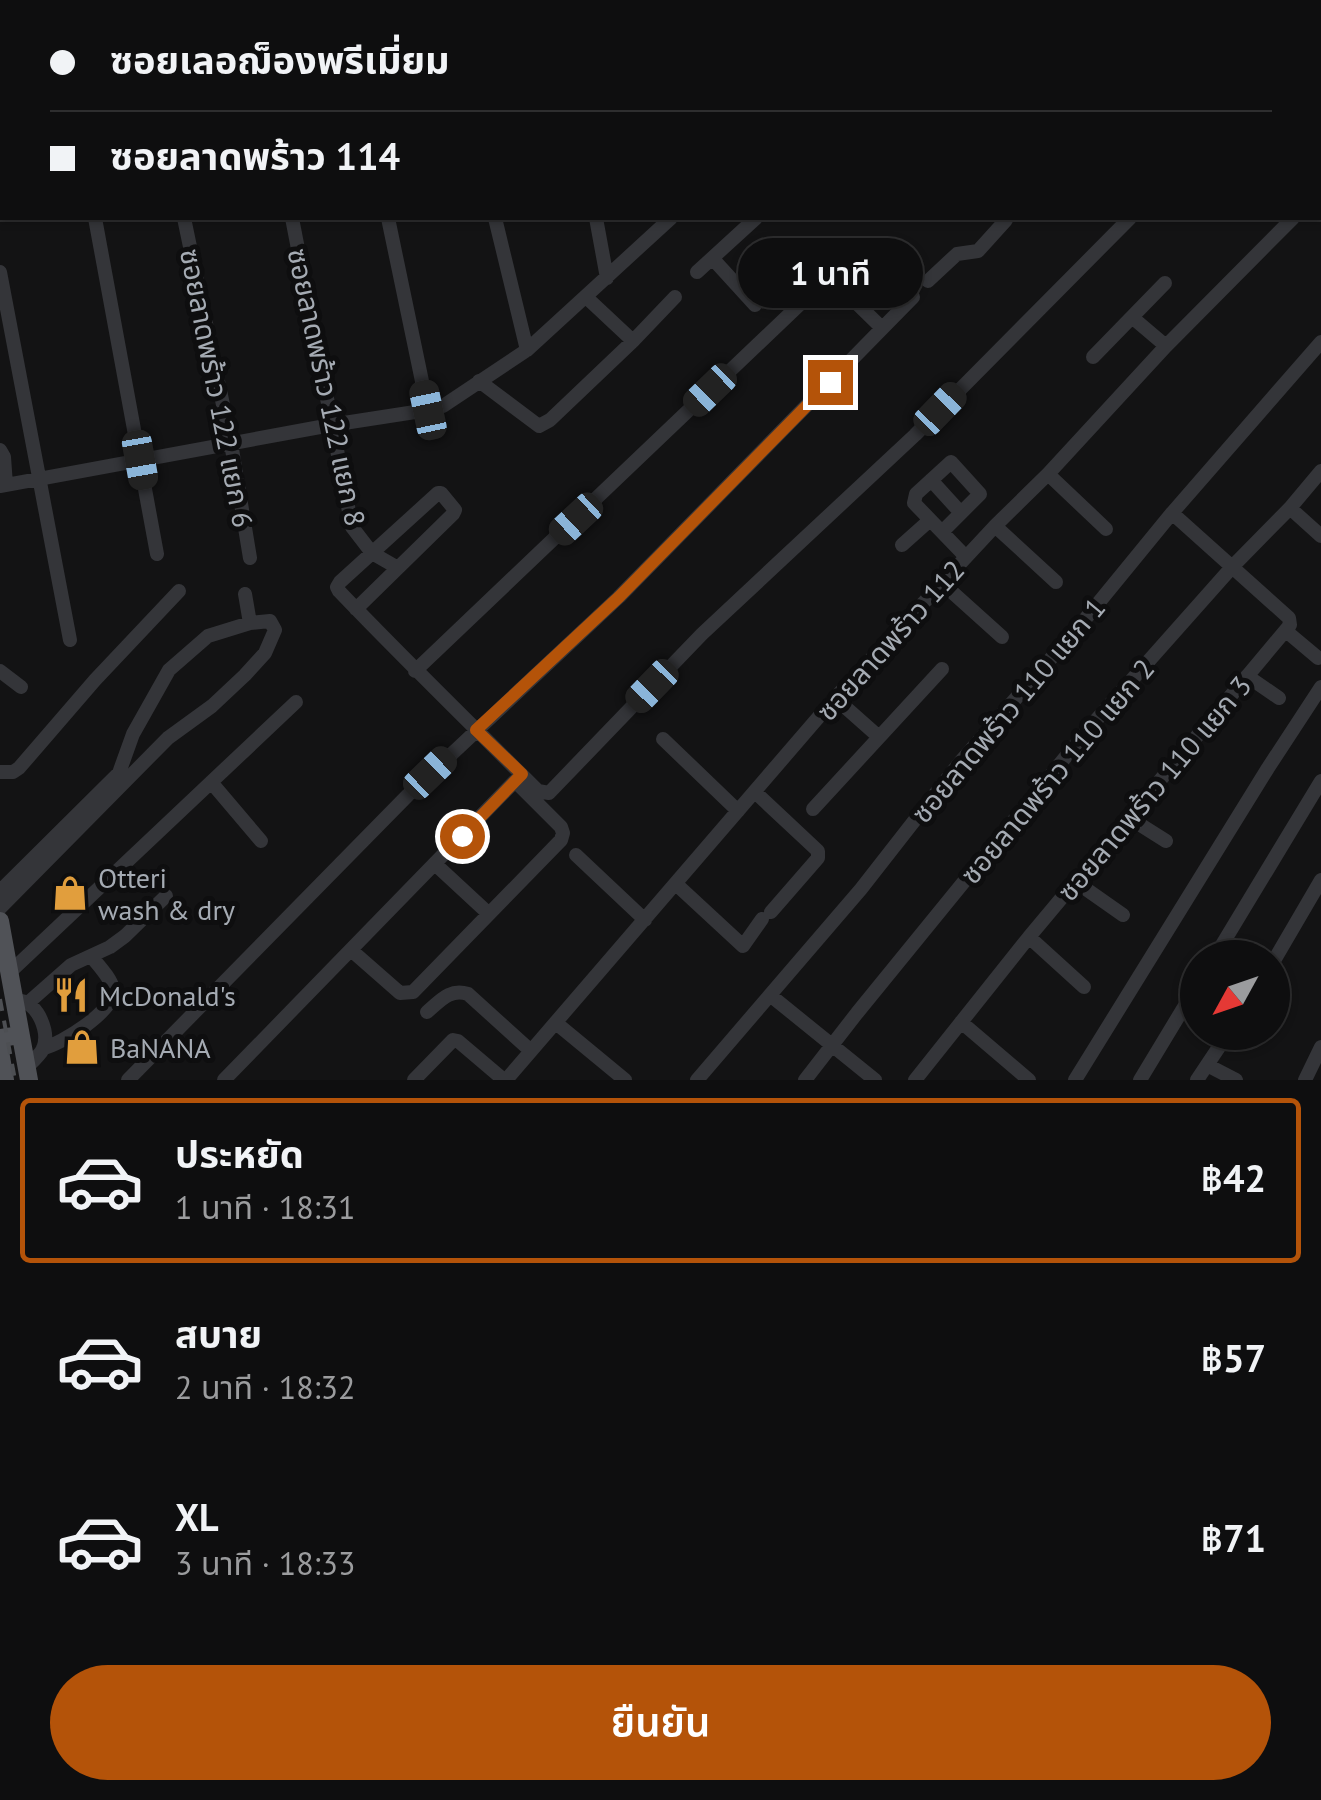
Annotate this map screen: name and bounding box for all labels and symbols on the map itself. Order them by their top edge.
callout: 1 นาที [738,237,922,307]
street label: ซอยลาดพร้าว 122 แยก 8 [279,245,375,529]
street label: ซอยลาดพร้าว 122 แยก 6 [172,246,262,530]
car [678,358,742,422]
route end [808,360,853,405]
car [908,377,972,441]
car [407,378,449,442]
car [120,428,160,492]
car [544,488,608,550]
street label: ซอยลาดพร้าว 112 [808,552,972,728]
street label: ซอยลาดพร้าว 110 แยก 1 [903,590,1113,830]
street label: ซอยลาดพร้าว 110 แยก 2 [952,651,1162,891]
car [620,654,684,718]
street label: ซอยลาดพร้าว 110 แยก 3 [1049,668,1259,908]
car [398,741,462,805]
route start [440,814,485,859]
place label: Otteri wash & dry [98,859,235,928]
shop icon: Otteri wash & dry [51,874,89,912]
north arrow [1180,940,1290,1050]
restaurant icon: McDonald's [52,976,90,1014]
place label: McDonald's [99,977,236,1014]
shop icon: BaNANA [63,1028,101,1066]
place label: BaNANA [110,1029,211,1066]

